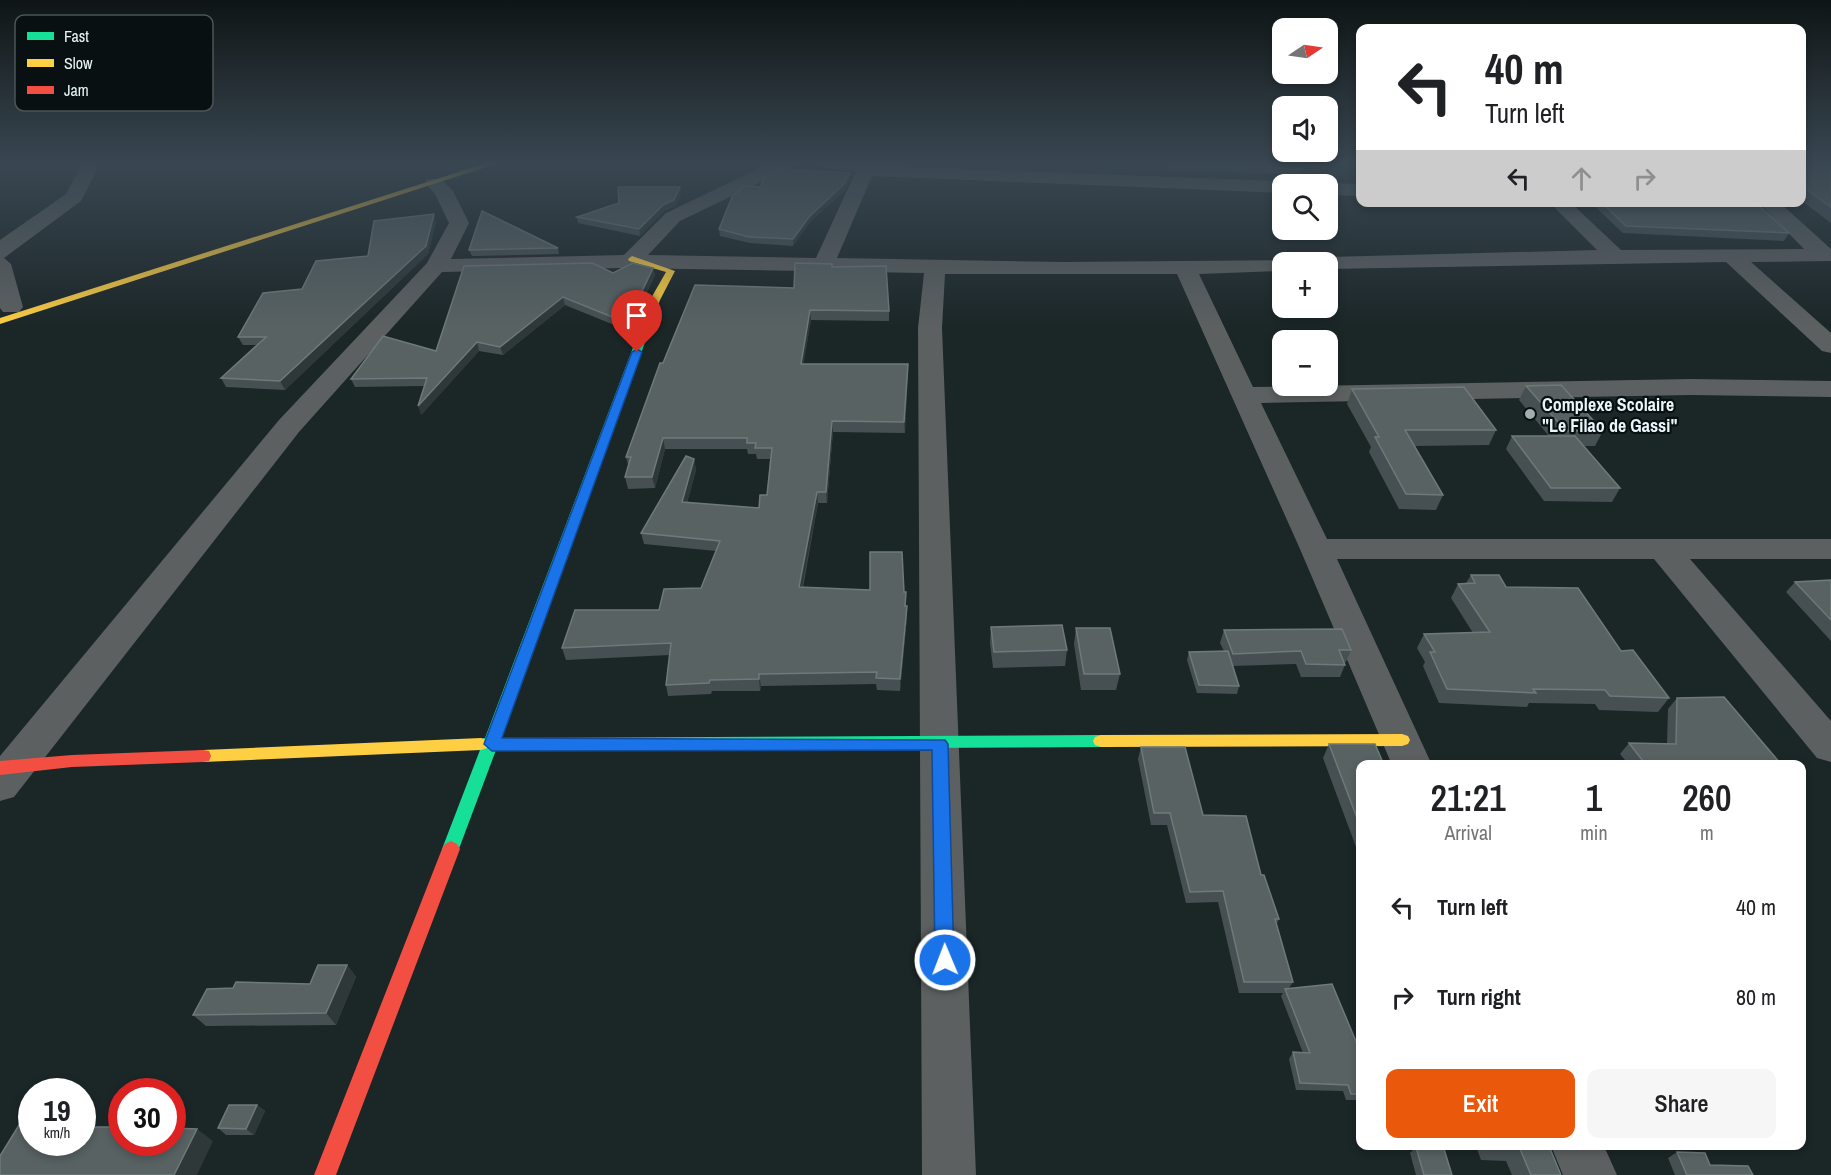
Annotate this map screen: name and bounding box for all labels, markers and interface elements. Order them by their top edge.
legend [15,15,213,111]
north arrow [1272,18,1338,84]
map controls [1272,18,1338,396]
text: Fast [64,25,89,47]
text: 40 m [1485,41,1564,97]
icon: left [1386,48,1464,126]
text: Slow [64,52,93,74]
text: Jam [64,79,89,101]
text: Turn left [1485,95,1564,131]
button: sound [1272,96,1338,162]
icon: left [1502,162,1535,195]
icon: ahead [1565,162,1598,195]
icon: right [1628,162,1661,195]
button: search [1272,174,1338,240]
button: + [1272,252,1338,318]
pin [611,290,662,352]
icon: arrive [620,299,653,332]
button: − [1272,330,1338,396]
place label: Complexe Scolaire "Le Filao de Gassi" [1542,392,1677,438]
marker: Complexe Scolaire "Le Filao de Gassi" [1523,407,1537,421]
text: 21:21 [1431,774,1506,822]
text: 1 [1586,774,1602,822]
text: 260 [1682,774,1731,822]
text: Arrival [1444,819,1492,846]
text: min [1580,819,1608,846]
text: m [1700,819,1714,846]
icon: left [1386,891,1419,924]
text: Turn left [1437,892,1508,922]
text: 40 m [1736,892,1776,922]
position arrow [913,928,977,992]
icon: right [1386,981,1419,1014]
text: Turn right [1437,982,1521,1012]
text: 80 m [1736,982,1776,1012]
button: Exit [1386,1069,1575,1138]
button: Share [1587,1069,1776,1138]
speed limit sign: 30 [108,1078,186,1156]
text: 19 [43,1090,71,1130]
text: km/h [44,1122,70,1143]

